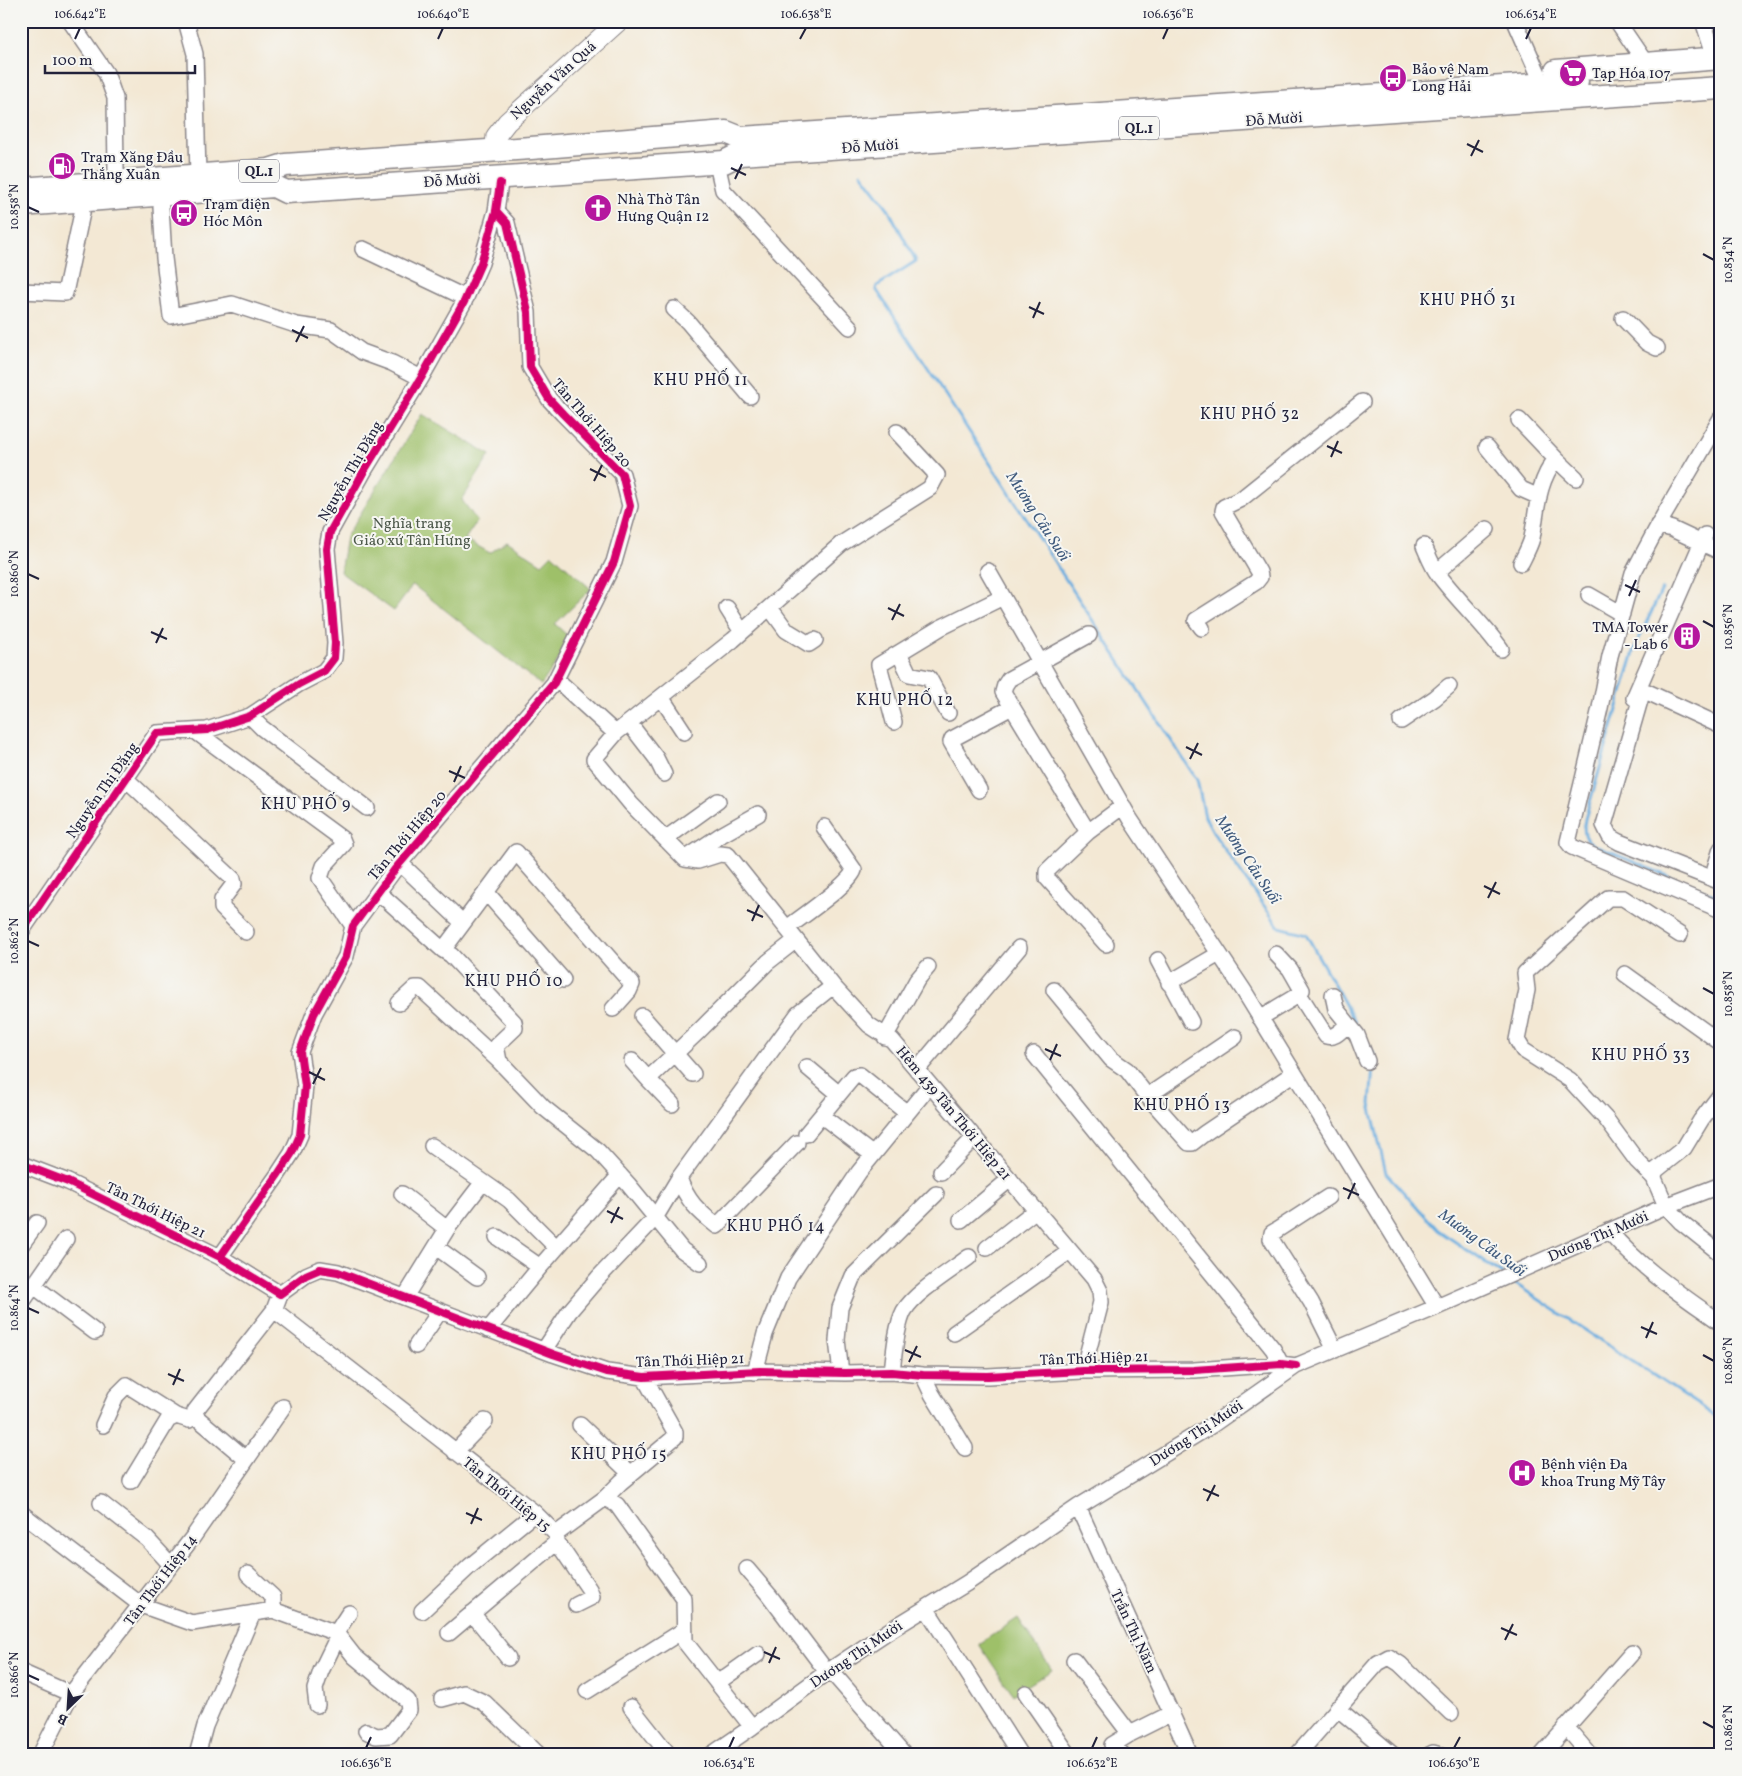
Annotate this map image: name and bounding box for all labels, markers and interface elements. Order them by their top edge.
text: 106.642°E [54,7,106,23]
text: 106.640°E [417,7,469,23]
text: 106.638°E [781,7,831,23]
text: 106.636°E [1143,7,1193,23]
text: 106.634°E [1505,7,1557,23]
street label: Nguyễn Văn Quá [506,37,602,125]
scale bar [45,42,195,74]
text: 100 m [52,51,92,72]
supermarket icon: Tạp Hóa 107 [1558,58,1588,88]
place label: Bảo vệ Nam Long Hải [1412,60,1489,98]
bus stop icon: Bảo vệ Nam Long Hải [1378,63,1408,93]
place label: Tạp Hóa 107 [1592,64,1671,85]
street label: Đỗ Mười [1245,108,1303,133]
road number: QL.1 [1119,116,1159,140]
street label: Đỗ Mười [841,135,899,160]
place label: Trạm Xăng Đầu Thắng Xuân [81,148,183,186]
fuel station icon: Trạm Xăng Đầu Thắng Xuân [47,151,77,181]
road number: QL.1 [239,160,279,182]
street label: Đỗ Mười [423,169,481,194]
text: 10.858°N [7,184,23,230]
place label: Nhà Thờ Tân Hưng Quận 12 [617,190,709,228]
church icon: Nhà Thờ Tân Hưng Quận 12 [583,193,613,223]
place label: Trạm điện Hóc Môn [203,195,270,233]
bus stop icon: Trạm điện Hóc Môn [169,198,199,228]
text: 10.854°N [1721,237,1737,283]
district label: KHU PHỐ 31 [1419,288,1517,312]
district label: KHU PHỐ 11 [653,368,749,392]
street label: Tân Thới Hiệp 20 [546,375,636,473]
district label: KHU PHỐ 32 [1200,402,1300,426]
street label: Nguyễn Thị Đặng [314,417,389,526]
water label: Mương Cầu Suối [1000,467,1075,567]
park label: Nghĩa trang Giáo xứ Tân Hưng [353,514,471,552]
text: 10.860°N [7,550,23,598]
text: 10.856°N [1721,604,1737,650]
place label: TMA Tower - Lab 6 [1592,618,1668,656]
building icon: TMA Tower - Lab 6 [1672,621,1702,651]
district label: KHU PHỐ 12 [856,688,954,712]
street label: Nguyễn Thị Đặng [62,738,145,843]
street label: Tân Thới Hiệp 20 [364,786,452,886]
district label: KHU PHỐ 9 [261,792,351,816]
water label: Mương Cầu Suối [1209,810,1286,910]
text: 10.862°N [7,918,23,964]
district label: KHU PHỐ 10 [465,969,563,993]
text: 10.858°N [1721,971,1737,1017]
street label: Hẻm 439 Tân Thới Hiệp 21 [890,1042,1015,1186]
district label: KHU PHỐ 33 [1591,1043,1691,1067]
district label: KHU PHỐ 13 [1133,1093,1231,1117]
street label: Tân Thới Hiệp 21 [102,1178,209,1245]
water label: Mương Cầu Suối [1433,1204,1531,1283]
street label: Dương Thị Mười [1545,1207,1652,1268]
district label: KHU PHỐ 14 [727,1214,825,1238]
text: 10.864°N [7,1285,23,1331]
text: 10.860°N [1721,1337,1737,1385]
street label: Tân Thới Hiệp 21 [1039,1347,1149,1372]
street label: Tân Thới Hiệp 21 [635,1349,745,1374]
street label: Dương Thị Mười [1146,1396,1248,1472]
district label: KHU PHỐ 15 [570,1442,668,1466]
street label: Tân Thới Hiệp 15 [457,1453,555,1537]
place label: Bệnh viện Đa khoa Trung Mỹ Tây [1541,1455,1666,1493]
hospital icon: Bệnh viện Đa khoa Trung Mỹ Tây [1507,1458,1537,1488]
street label: Tân Thới Hiệp 14 [120,1531,203,1631]
street label: Trần Thị Năm [1104,1586,1161,1677]
street label: Dương Thị Mười [806,1616,907,1694]
text: 10.866°N [7,1652,23,1698]
north arrow [42,1684,92,1734]
text: 10.862°N [1721,1705,1737,1751]
text: B [55,1708,71,1729]
text: 106.636°E [341,1756,391,1772]
text: 106.634°E [703,1756,755,1772]
text: 106.632°E [1067,1756,1117,1772]
text: 106.630°E [1428,1756,1480,1772]

